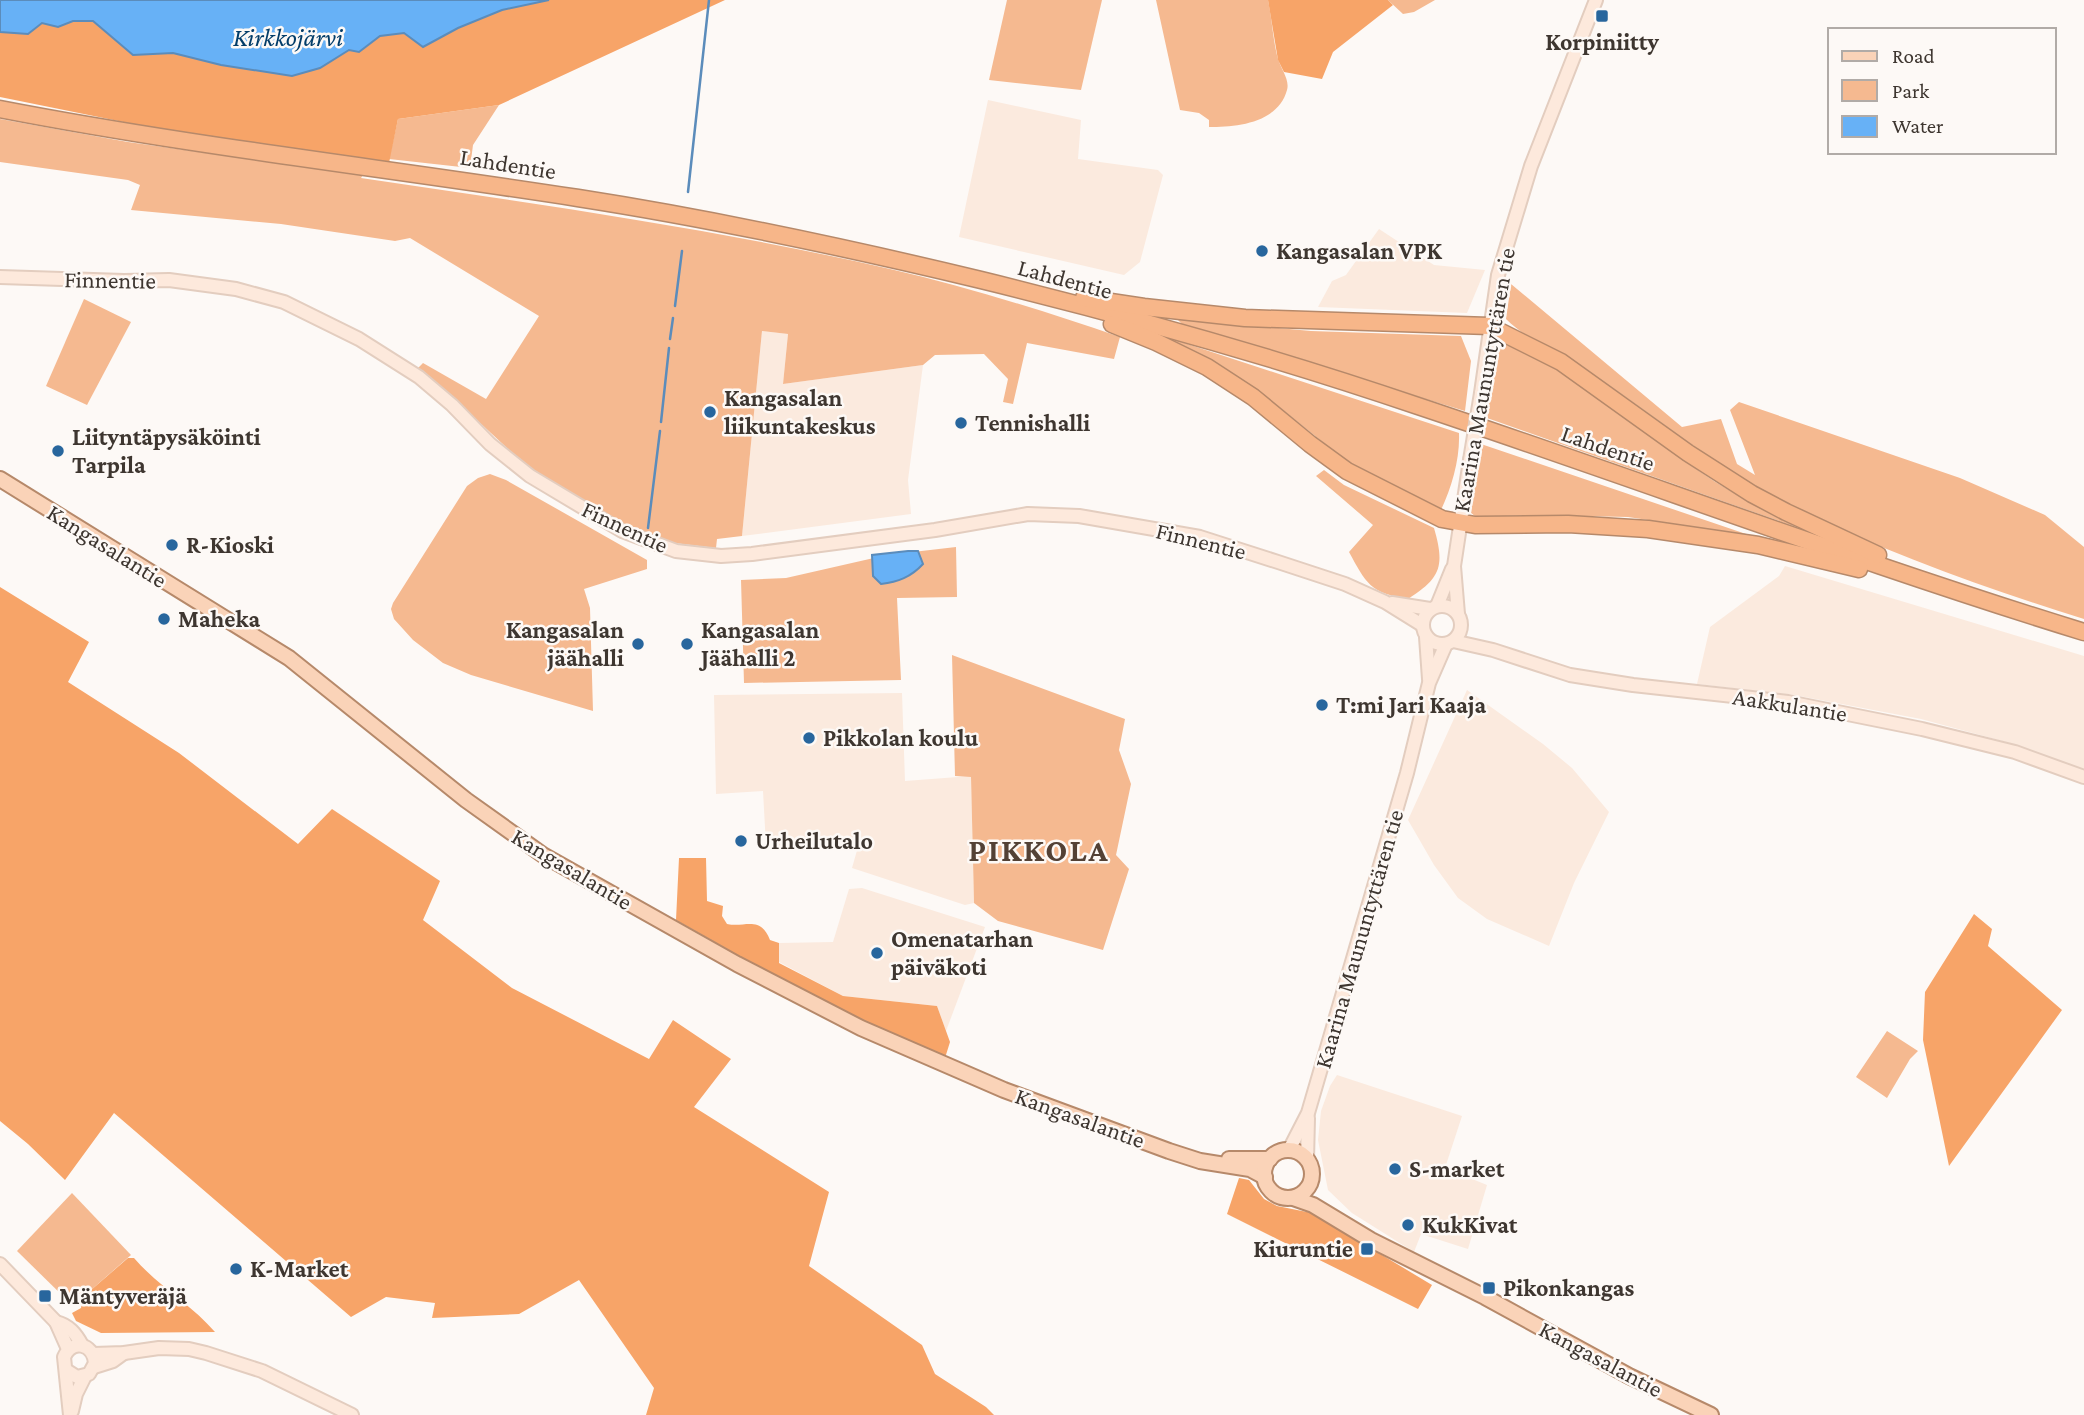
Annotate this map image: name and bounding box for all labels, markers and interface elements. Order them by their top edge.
marker: Korpiniitty [1594,8,1610,24]
water label: Kirkkojärvi [233,23,343,52]
place label: Korpiniitty [1545,28,1659,55]
legend [1828,28,2056,154]
text: Road [1892,44,1935,68]
text: Park [1892,79,1929,103]
text: Water [1892,114,1944,138]
street label: Lahdentie [458,143,558,184]
place label: Kangasalan VPK [1276,237,1443,264]
marker: Kangasalan VPK [1254,243,1270,259]
street label: Kaarina Maununtyttären tie [1447,246,1520,514]
street label: Lahdentie [1015,253,1115,304]
street label: Finnentie [64,265,156,294]
place label: Kangasalan liikuntakeskus [724,384,876,439]
marker: Kangasalan liikuntakeskus [702,404,718,420]
place label: Tennishalli [975,409,1090,436]
marker: Tennishalli [953,415,969,431]
street label: Lahdentie [1558,419,1658,476]
place label: Liityntäpysäköinti Tarpila [72,423,261,478]
marker: Liityntäpysäköinti Tarpila [50,443,66,459]
street label: Finnentie [578,495,673,558]
street label: Kangasalantie [43,498,172,593]
street label: Finnentie [1153,516,1249,565]
place label: R-Kioski [186,531,274,558]
marker: R-Kioski [164,537,180,553]
place label: Maheka [178,605,260,632]
marker: Maheka [156,611,172,627]
place label: Kangasalan jäähalli [506,616,624,672]
place label: Kangasalan Jäähalli 2 [698,616,819,671]
marker: Kangasalan jäähalli [630,636,646,652]
marker: Kangasalan Jäähalli 2 [679,636,695,652]
street label: Aakkulantie [1731,682,1849,727]
place label: T:mi Jari Kaaja [1336,691,1487,719]
marker: T:mi Jari Kaaja [1314,697,1330,713]
place label: Pikkolan koulu [823,724,978,751]
marker: Pikkolan koulu [801,730,817,746]
street label: Kaarina Maununtyttären tie [1309,806,1408,1071]
street label: Kangasalantie [507,822,637,915]
place label: Urheilutalo [755,827,873,854]
district label: PIKKOLA [968,832,1110,868]
marker: Urheilutalo [733,833,749,849]
place label: Omenatarhan päiväkoti [891,925,1034,980]
marker: Omenatarhan päiväkoti [869,945,885,961]
street label: Kangasalantie [1012,1082,1149,1153]
place label: S-market [1409,1155,1505,1182]
marker: S-market [1387,1161,1403,1177]
place label: KukKivat [1422,1211,1518,1238]
marker: KukKivat [1400,1217,1416,1233]
place label: Kiuruntie [1253,1235,1353,1262]
marker: Kiuruntie [1359,1241,1375,1257]
place label: K-Market [250,1255,349,1282]
marker: K-Market [228,1261,244,1277]
place label: Pikonkangas [1503,1274,1634,1301]
marker: Pikonkangas [1481,1280,1497,1296]
place label: Mäntyveräjä [59,1282,187,1310]
marker: Mäntyveräjä [37,1288,53,1304]
street label: Kangasalantie [1535,1315,1668,1402]

